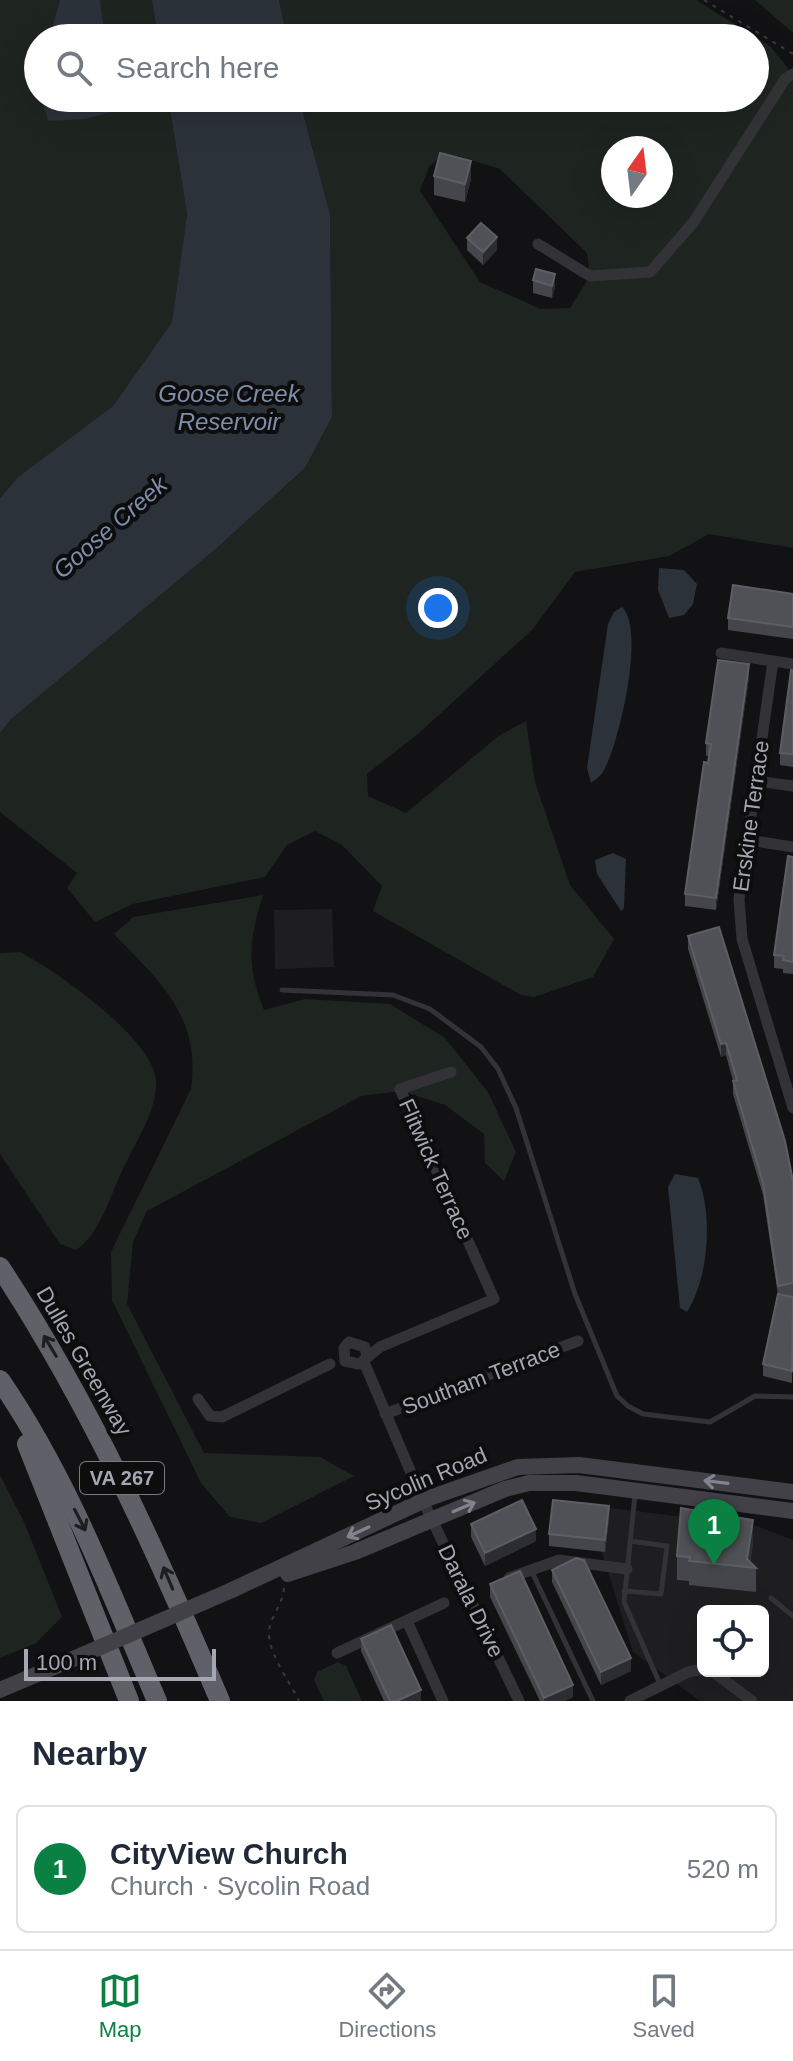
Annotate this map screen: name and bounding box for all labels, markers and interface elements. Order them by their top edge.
search box [24,24,769,112]
icon: search [52,46,96,90]
text: Search here [116,51,279,84]
north arrow [601,136,673,208]
water label: Goose Creek Reservoir [158,380,302,435]
water label: Goose Creek [48,469,174,584]
your location [418,588,458,628]
street label: Erskine Terrace [728,739,774,893]
street label: Flitwick Terrace [394,1095,478,1243]
street label: Dulles Greenway [31,1282,137,1440]
one-way arrow [42,1335,58,1358]
street label: Southam Terrace [399,1336,563,1420]
street label: Sycolin Road [361,1442,491,1516]
road number: VA 267 [80,1462,164,1494]
one-way arrow [703,1474,729,1489]
one-way arrow [451,1498,475,1513]
pin: 1 [688,1499,740,1565]
one-way arrow [73,1507,89,1531]
one-way arrow [346,1525,370,1540]
street label: Darala Drive [433,1541,509,1661]
one-way arrow [159,1566,174,1591]
map controls [697,1605,769,1677]
button: locate [697,1605,769,1677]
scale bar [24,1645,216,1681]
text: 100 m [36,1650,97,1675]
text: Nearby [32,1734,147,1772]
text: CityView Church [110,1837,348,1870]
text: 1 [53,1854,67,1884]
text: 520 m [687,1854,759,1884]
text: Church · Sycolin Road [110,1871,370,1901]
tab: Map [98,1969,142,2043]
tab: Directions [338,1969,436,2043]
tab: Saved [632,1969,695,2043]

